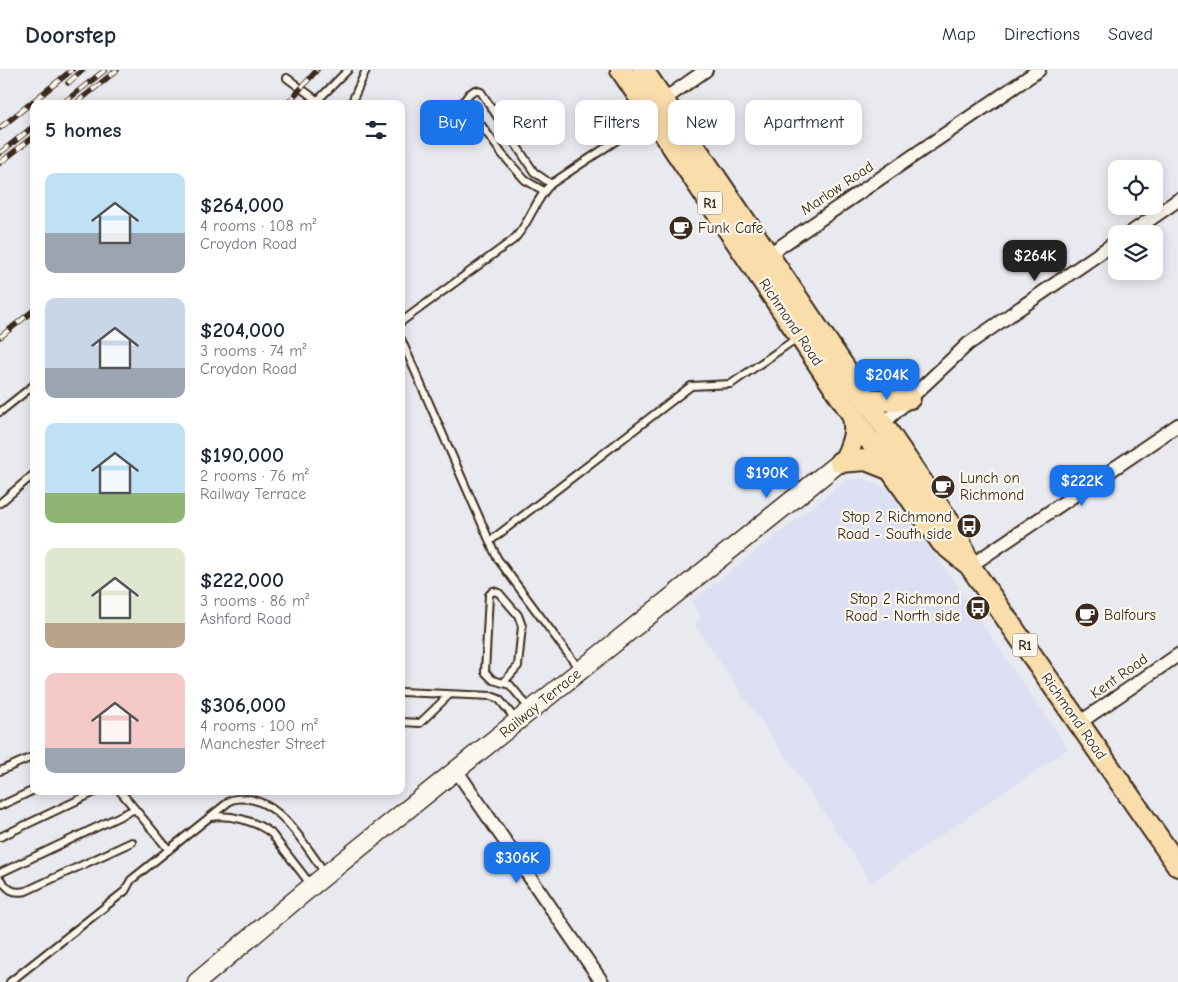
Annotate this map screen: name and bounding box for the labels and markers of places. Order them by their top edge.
cafe icon: Funk Cafe [668,215,694,241]
place label: Funk Cafe [698,219,764,237]
pin: $264K [1000,240,1070,282]
pin: $204K [852,358,922,401]
pin: $190K [732,456,802,499]
pin: $222K [1047,464,1117,507]
place label: Lunch on Richmond [960,469,1024,504]
cafe icon: Lunch on Richmond [930,474,956,500]
place label: Stop 2 Richmond Road - South side [837,508,952,543]
bus stop icon: Stop 2 Richmond Road - South side [956,513,982,539]
place label: Stop 2 Richmond Road - North side [845,590,960,625]
bus stop icon: Stop 2 Richmond Road - North side [965,595,991,621]
cafe icon: Balfours [1074,602,1100,628]
place label: Balfours [1104,606,1156,624]
pin: $306K [482,842,552,884]

